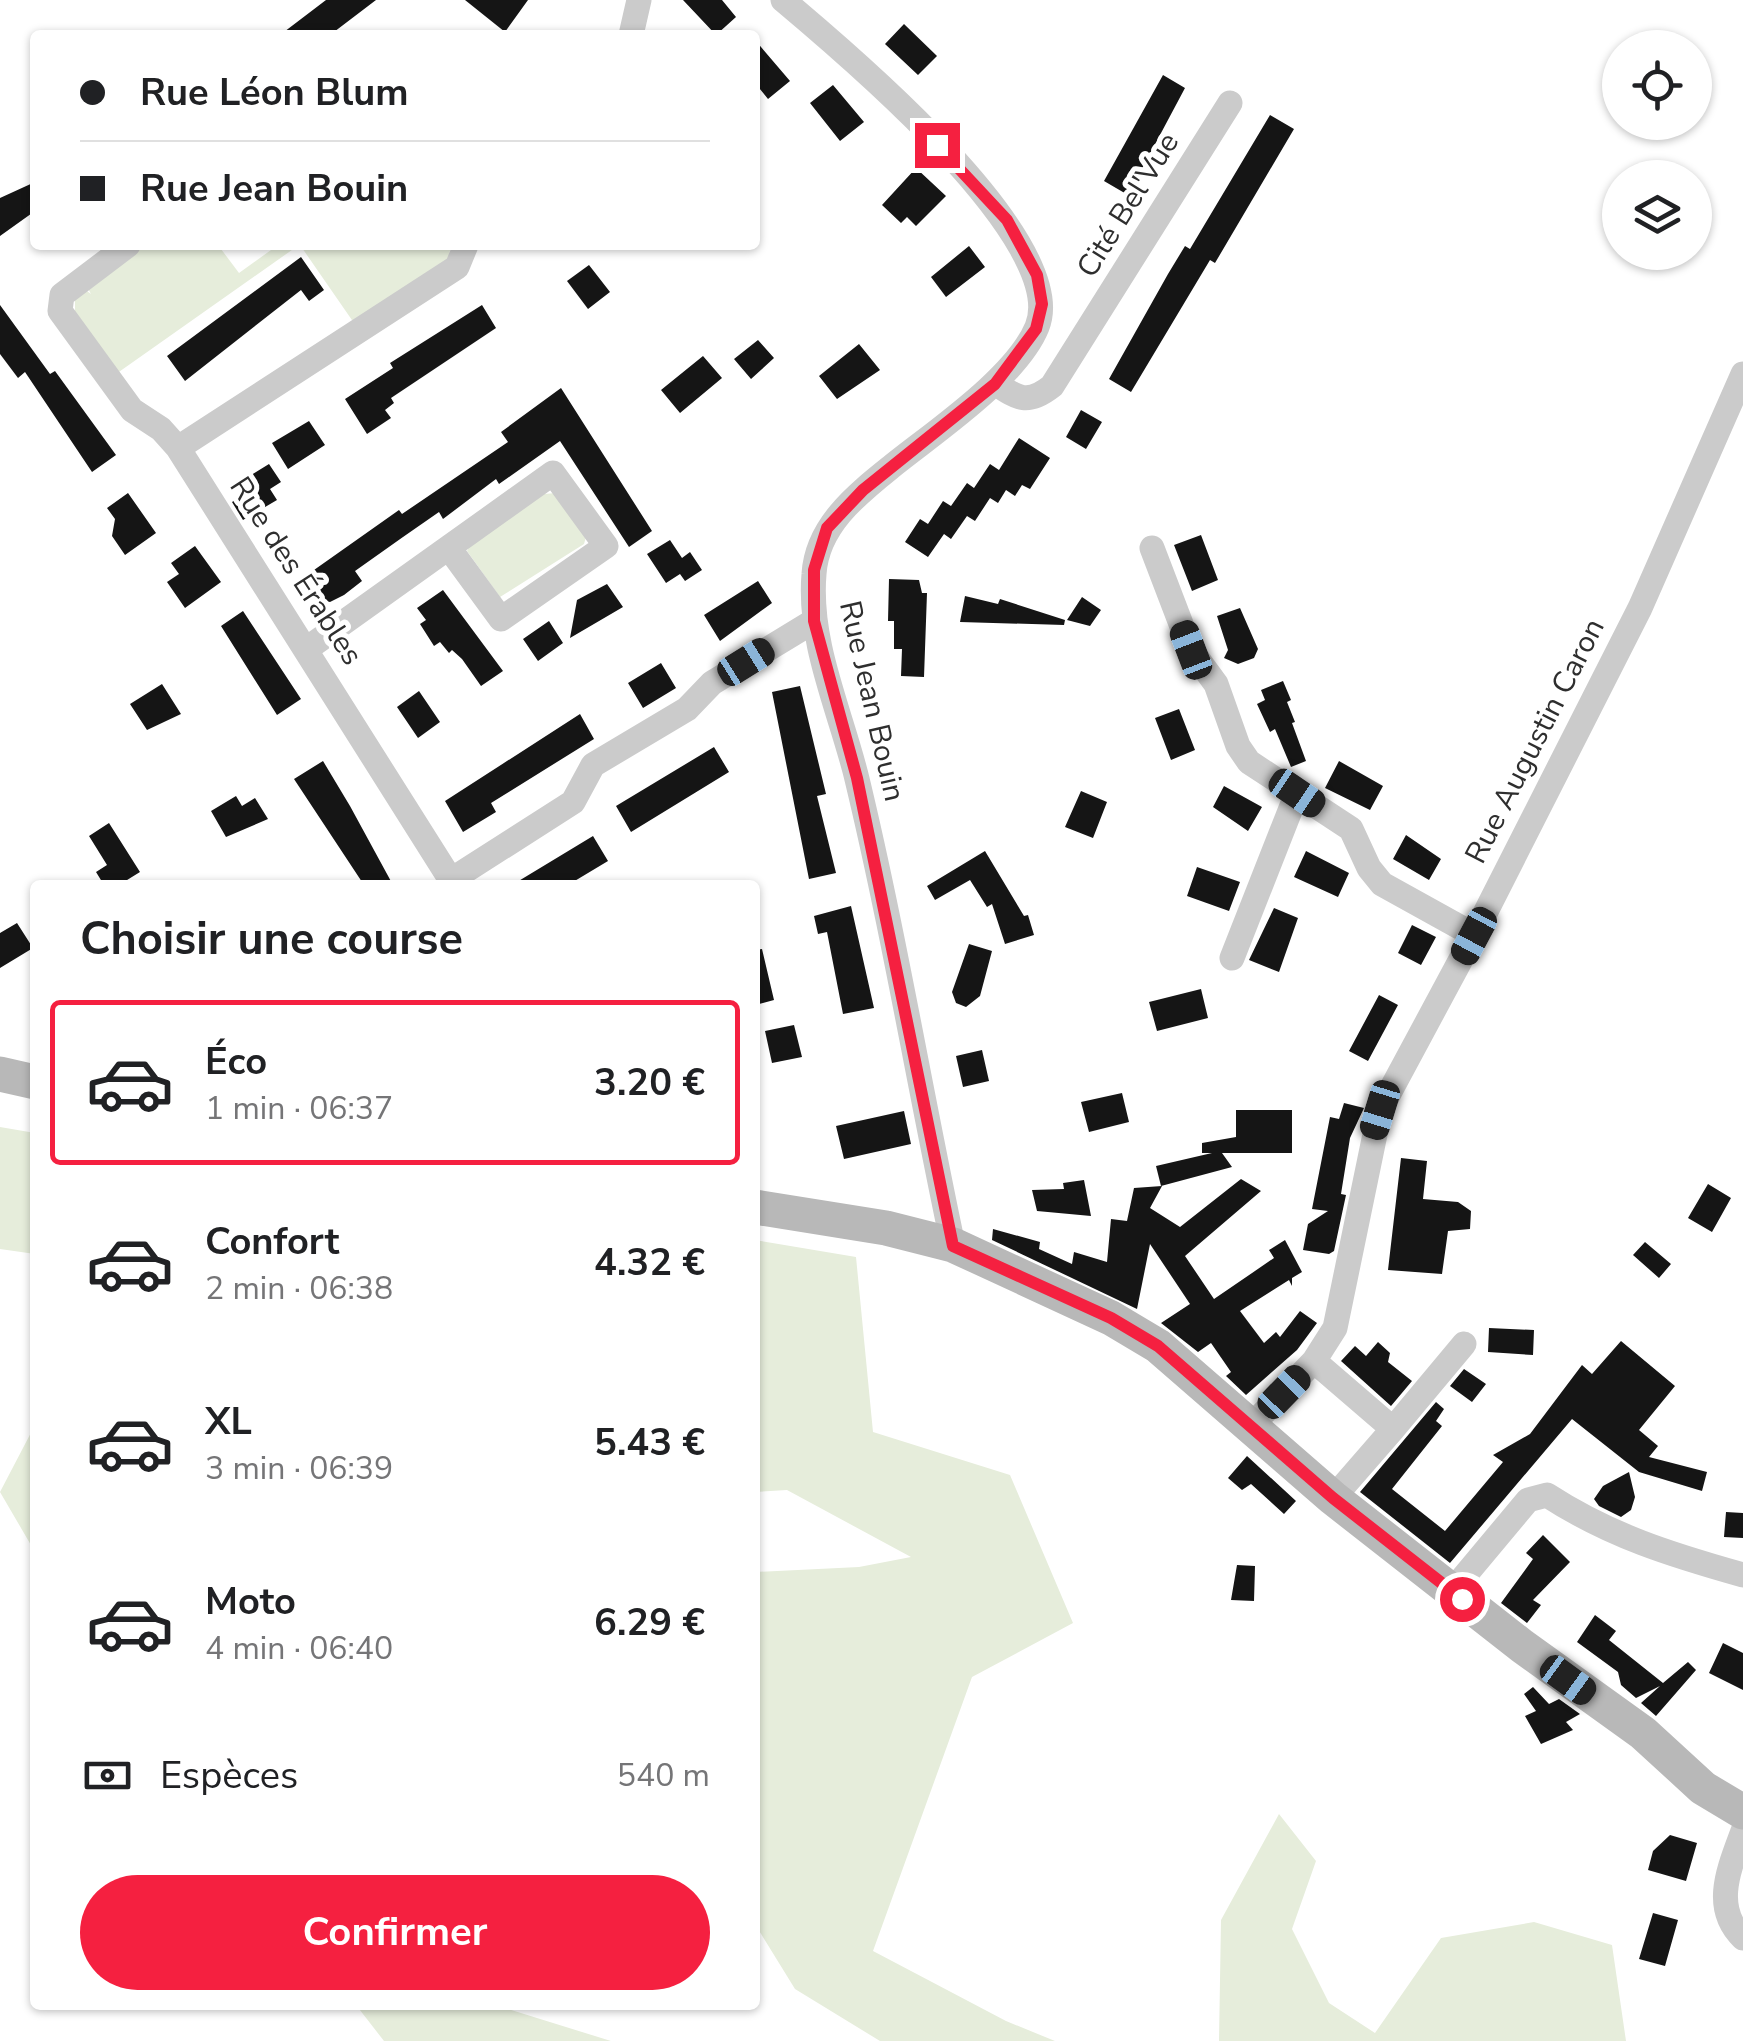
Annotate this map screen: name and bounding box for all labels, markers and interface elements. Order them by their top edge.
map controls [1602,30,1712,270]
button: locate [1602,30,1712,140]
text: Rue Léon Blum [140,67,409,118]
route end [915,123,960,168]
street label: Cité Bel'Vue [1067,125,1189,285]
button: layers [1602,160,1712,270]
text: Rue Jean Bouin [140,163,408,214]
street label: Rue des Érables [220,469,372,673]
street label: Rue Jean Bouin [829,597,915,805]
street label: Rue Augustin Caron [1455,611,1615,871]
car [1166,617,1216,683]
car [713,633,779,691]
car [1264,764,1330,822]
car [1447,902,1501,970]
text: Choisir une course [80,909,463,970]
text: Éco [205,1036,267,1087]
icon: car [85,1038,175,1128]
text: 3.20 € [594,1057,705,1108]
car [1357,1077,1403,1143]
text: 1 min · 06:37 [205,1087,393,1130]
text: Confort [205,1216,339,1267]
icon: car [85,1218,175,1308]
text: 4.32 € [594,1237,705,1288]
text: 2 min · 06:38 [205,1267,393,1310]
car [1252,1360,1316,1424]
text: XL [205,1396,252,1447]
icon: car [85,1398,175,1488]
text: 5.43 € [594,1417,705,1468]
text: 3 min · 06:39 [205,1447,393,1490]
text: Moto [205,1576,296,1627]
route start [1440,1577,1485,1622]
icon: car [85,1578,175,1668]
text: 6.29 € [594,1597,705,1648]
text: 4 min · 06:40 [205,1627,393,1670]
car [1535,1650,1601,1710]
icon: cash [80,1748,135,1803]
text: Espèces [160,1750,298,1801]
text: 540 m [617,1754,710,1797]
button: Confirmer [80,1875,710,1990]

